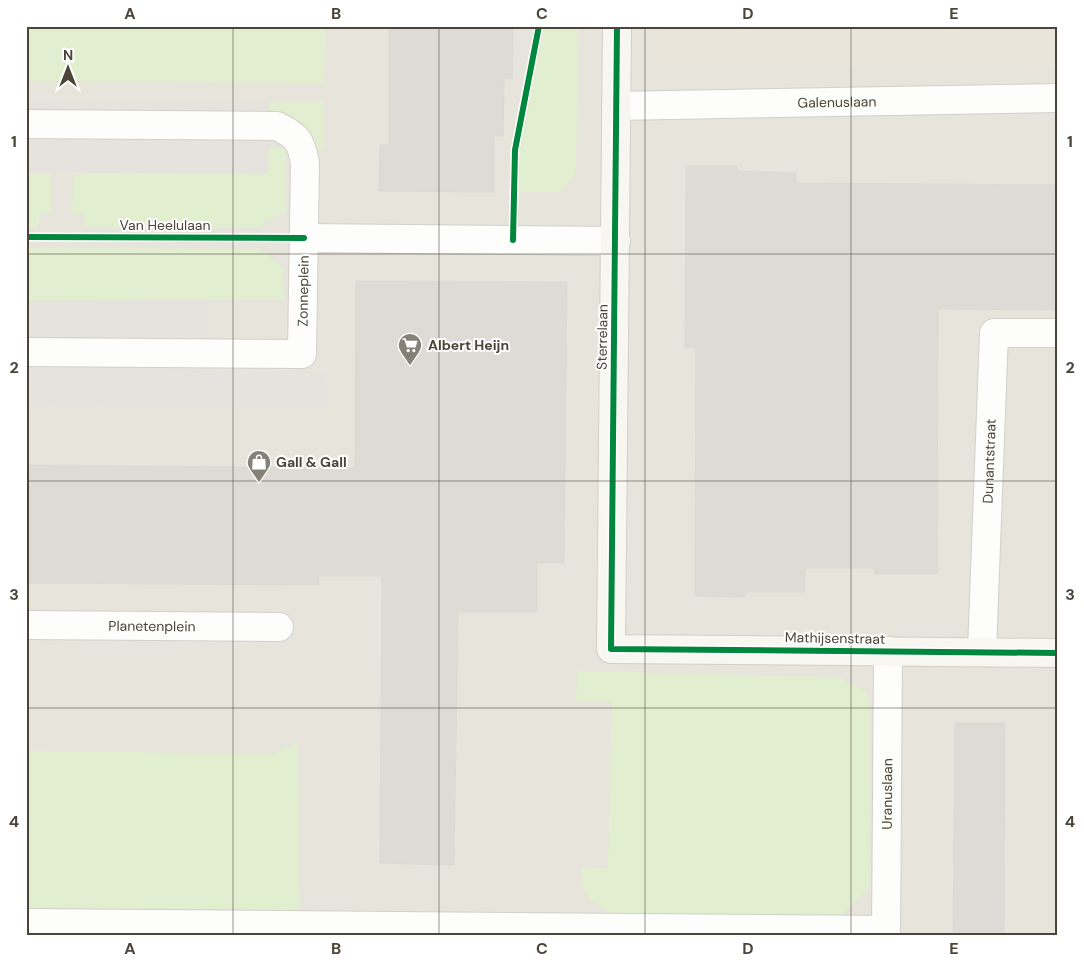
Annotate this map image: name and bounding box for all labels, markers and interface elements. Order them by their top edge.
text: A [124,3,136,24]
text: B [331,3,341,24]
text: C [536,3,548,24]
text: D [742,3,754,24]
text: E [949,3,959,24]
north arrow [42,42,92,92]
text: N [63,46,73,64]
street label: Galenuslaan [797,92,877,112]
text: 1 [11,131,17,152]
text: 1 [1067,131,1073,152]
street label: Van Heelulaan [120,216,210,234]
street label: Zonneplein [293,255,313,327]
street label: Sterrelaan [592,304,612,370]
supermarket icon: Albert Heijn [397,332,423,366]
place label: Albert Heijn [428,336,509,354]
text: 2 [9,357,19,378]
text: 2 [1065,357,1075,378]
street label: Dunantstraat [979,418,1000,504]
shop icon: Gall & Gall [246,449,272,483]
place label: Gall & Gall [276,453,347,471]
text: 3 [9,584,19,605]
text: 3 [1065,584,1075,605]
street label: Planetenplein [108,617,196,635]
street label: Mathijsenstraat [785,628,885,648]
street label: Uranuslaan [878,758,896,830]
text: 4 [9,811,19,832]
text: 4 [1065,811,1075,832]
text: A [124,938,136,959]
text: B [331,938,341,959]
text: C [536,938,548,959]
text: D [742,938,754,959]
text: E [949,938,959,959]

